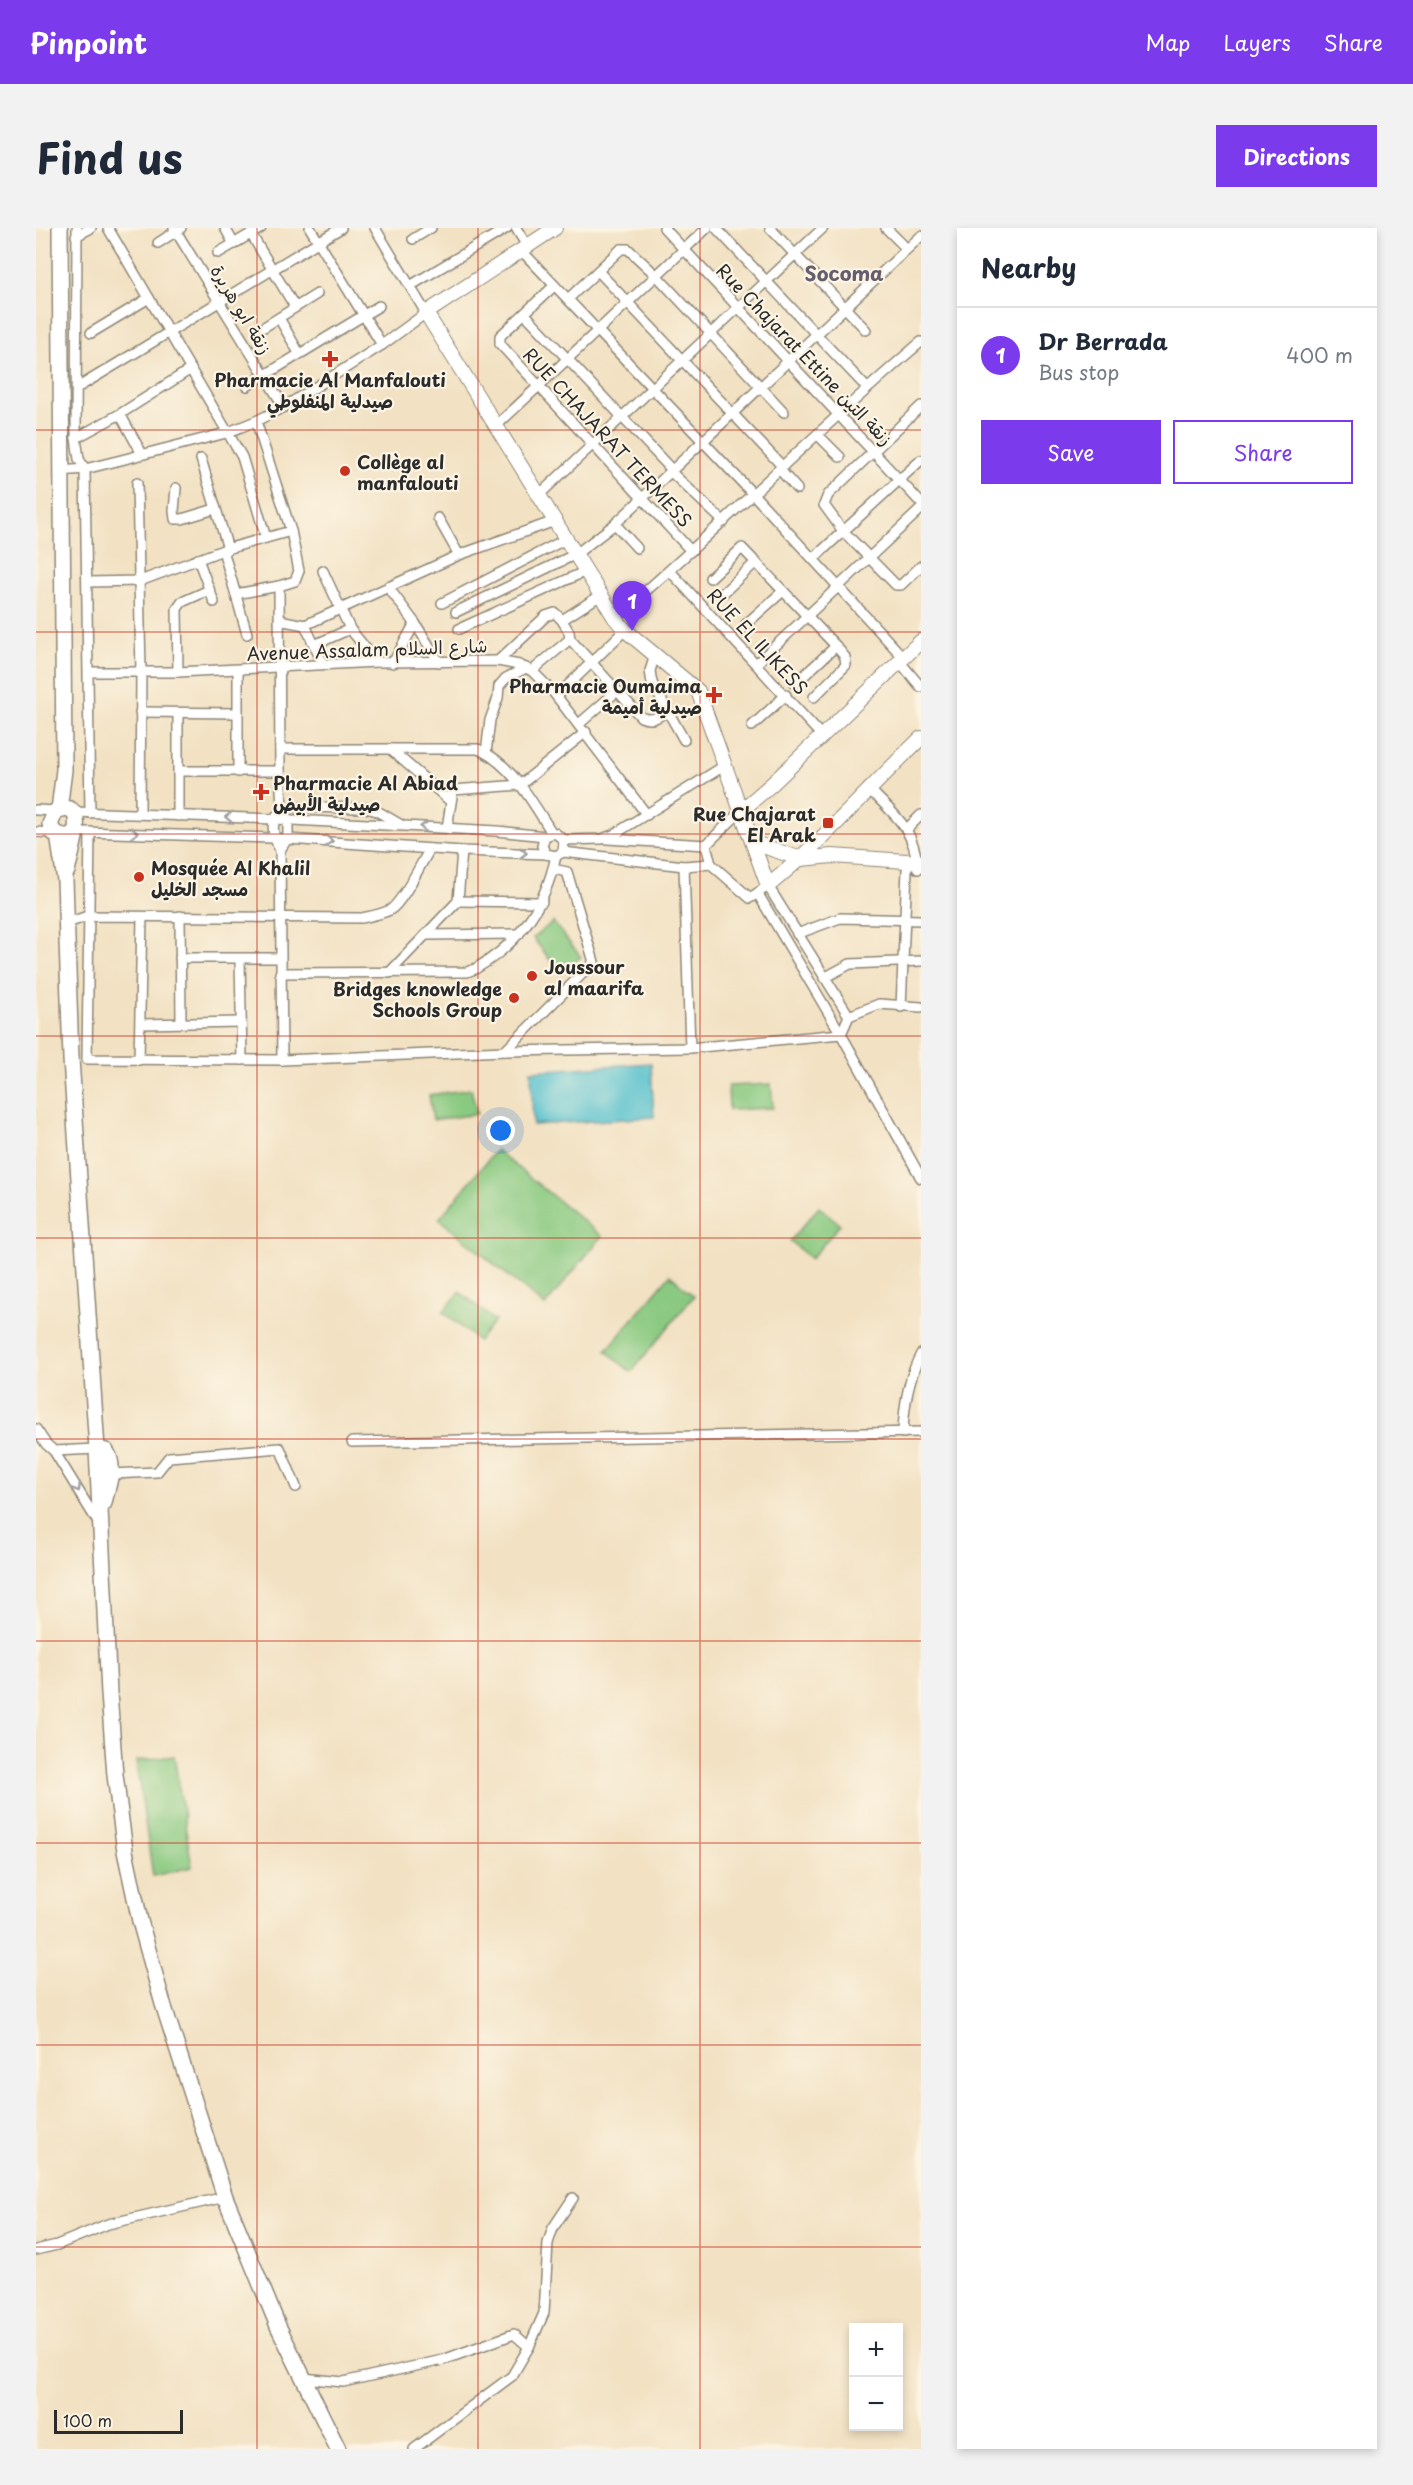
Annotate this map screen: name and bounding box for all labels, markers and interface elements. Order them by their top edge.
text: Pinpoint [30,21,147,64]
text: Map [1146,26,1190,58]
text: Layers [1223,26,1291,58]
text: Share [1324,26,1383,58]
text: Find us [36,125,183,188]
button: Directions [1216,125,1377,187]
text: Nearby [981,248,1076,287]
street label: Rue Chajarat Ettine زنقة التين [711,257,899,451]
district label: Socoma [804,258,884,288]
street label: زنقة ابو هريرة [205,259,279,359]
text: Dr Berrada [1038,324,1168,357]
text: 1 [996,340,1005,370]
text: 400 m [1286,340,1353,370]
street label: RUE CHAJARAT TERMESS [517,341,699,533]
marker: Pharmacie Al Manfalouti صيدلية المنفلوطي [323,352,337,366]
text: Bus stop [1038,357,1119,387]
place label: Pharmacie Al Manfalouti صيدلية المنفلوطي [214,366,446,418]
button: Save [981,420,1161,484]
button: Share [1173,420,1353,484]
place label: Collège al manfalouti [357,448,458,496]
marker: Collège al manfalouti [338,464,352,478]
pin: 1 [612,582,652,631]
street label: RUE EL ILIKESS [701,582,815,700]
street label: Avenue Assalam شارع السلام [246,631,488,669]
place label: Pharmacie Oumaima صيدلية أميمة [509,672,702,720]
marker: Pharmacie Oumaima صيدلية أميمة [707,688,721,702]
place label: Pharmacie Al Abiad صيدلية الأبيض [273,769,458,817]
marker: Pharmacie Al Abiad صيدلية الأبيض [254,785,268,799]
place label: Rue Chajarat El Arak [693,800,816,848]
one-way arrow [225,811,234,824]
marker: Rue Chajarat El Arak [821,816,835,830]
one-way arrow [420,821,429,834]
one-way arrow [129,827,138,840]
one-way arrow [324,835,333,848]
one-way arrow [519,847,528,860]
place label: Mosquée Al Khalil مسجد الخليل [151,854,310,902]
marker: Mosquée Al Khalil مسجد الخليل [132,870,146,884]
place label: Joussour al maarifa [544,953,644,1001]
marker: Joussour al maarifa [525,969,539,983]
place label: Bridges knowledge Schools Group [333,975,502,1023]
marker: Bridges knowledge Schools Group [507,991,521,1005]
your location [486,1116,515,1145]
one-way arrow [70,1482,81,1493]
map controls [849,2323,903,2431]
button: + [849,2323,903,2377]
button: − [849,2377,903,2431]
scale bar [54,2407,183,2434]
text: 100 m [63,2408,112,2432]

